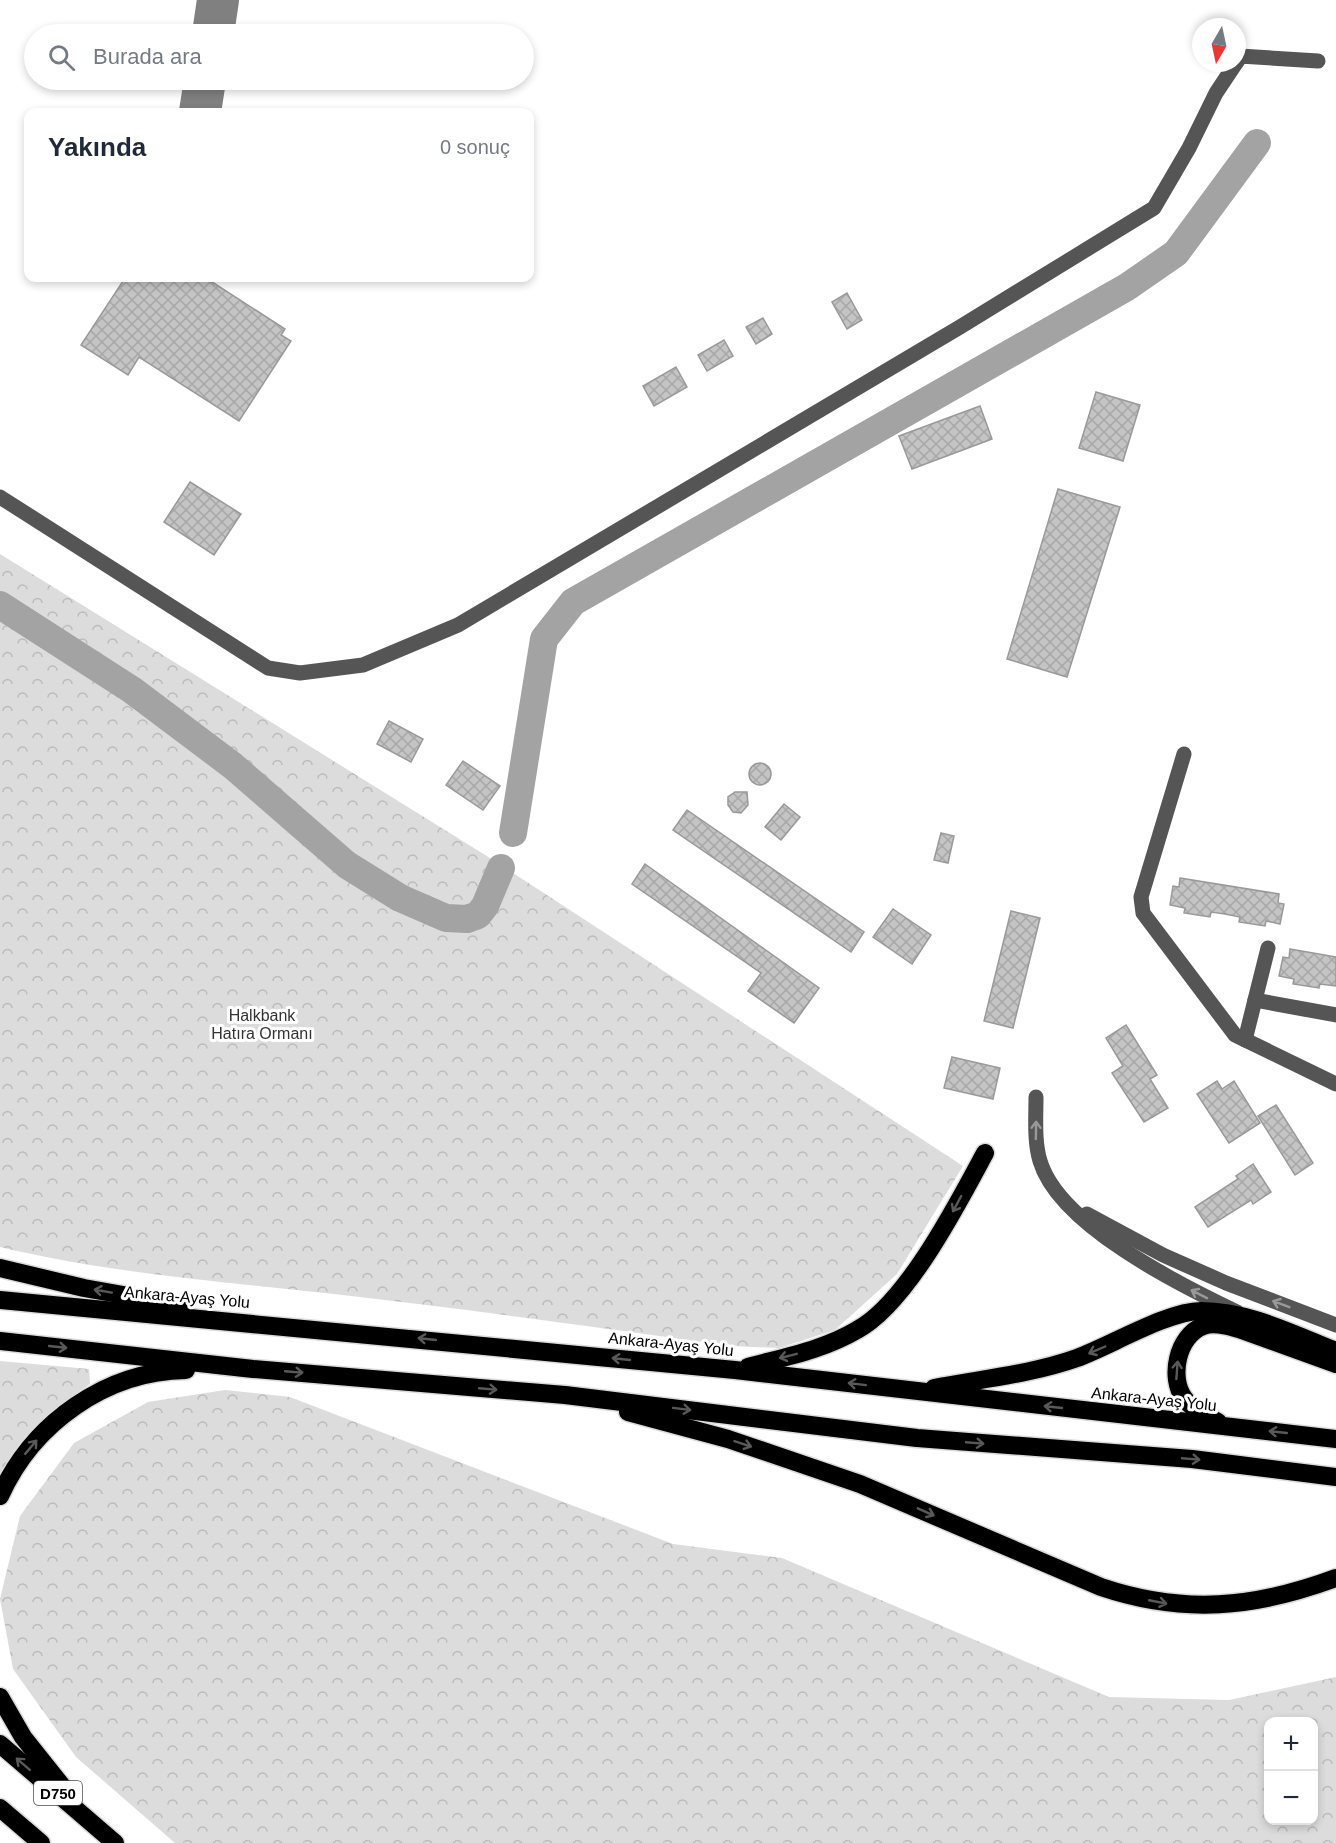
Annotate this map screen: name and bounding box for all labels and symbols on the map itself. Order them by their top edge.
north arrow [1192,18,1246,72]
park label: Halkbank Hatıra Ormanı [211,1007,313,1042]
one-way arrow [1030,1120,1042,1140]
one-way arrow [951,1195,963,1212]
street label: Ankara-Ayaş Yolu [123,1283,251,1311]
one-way arrow [94,1285,113,1296]
one-way arrow [1191,1287,1209,1299]
one-way arrow [1272,1298,1291,1309]
street label: Ankara-Ayaş Yolu [607,1329,735,1359]
one-way arrow [417,1333,437,1344]
one-way arrow [48,1342,68,1353]
one-way arrow [1088,1345,1107,1356]
one-way arrow [779,1351,798,1363]
one-way arrow [612,1353,631,1364]
one-way arrow [1172,1361,1183,1381]
one-way arrow [283,1367,303,1378]
one-way arrow [847,1379,867,1390]
one-way arrow [478,1384,498,1395]
street label: Ankara-Ayaş Yolu [1090,1384,1218,1414]
one-way arrow [1043,1402,1063,1413]
one-way arrow [672,1404,691,1415]
one-way arrow [1268,1426,1288,1437]
one-way arrow [965,1438,985,1449]
one-way arrow [25,1439,38,1455]
one-way arrow [733,1439,752,1450]
one-way arrow [1180,1454,1200,1465]
one-way arrow [916,1507,934,1518]
one-way arrow [1147,1597,1167,1608]
one-way arrow [15,1757,31,1770]
road number: D750 [34,1781,82,1805]

